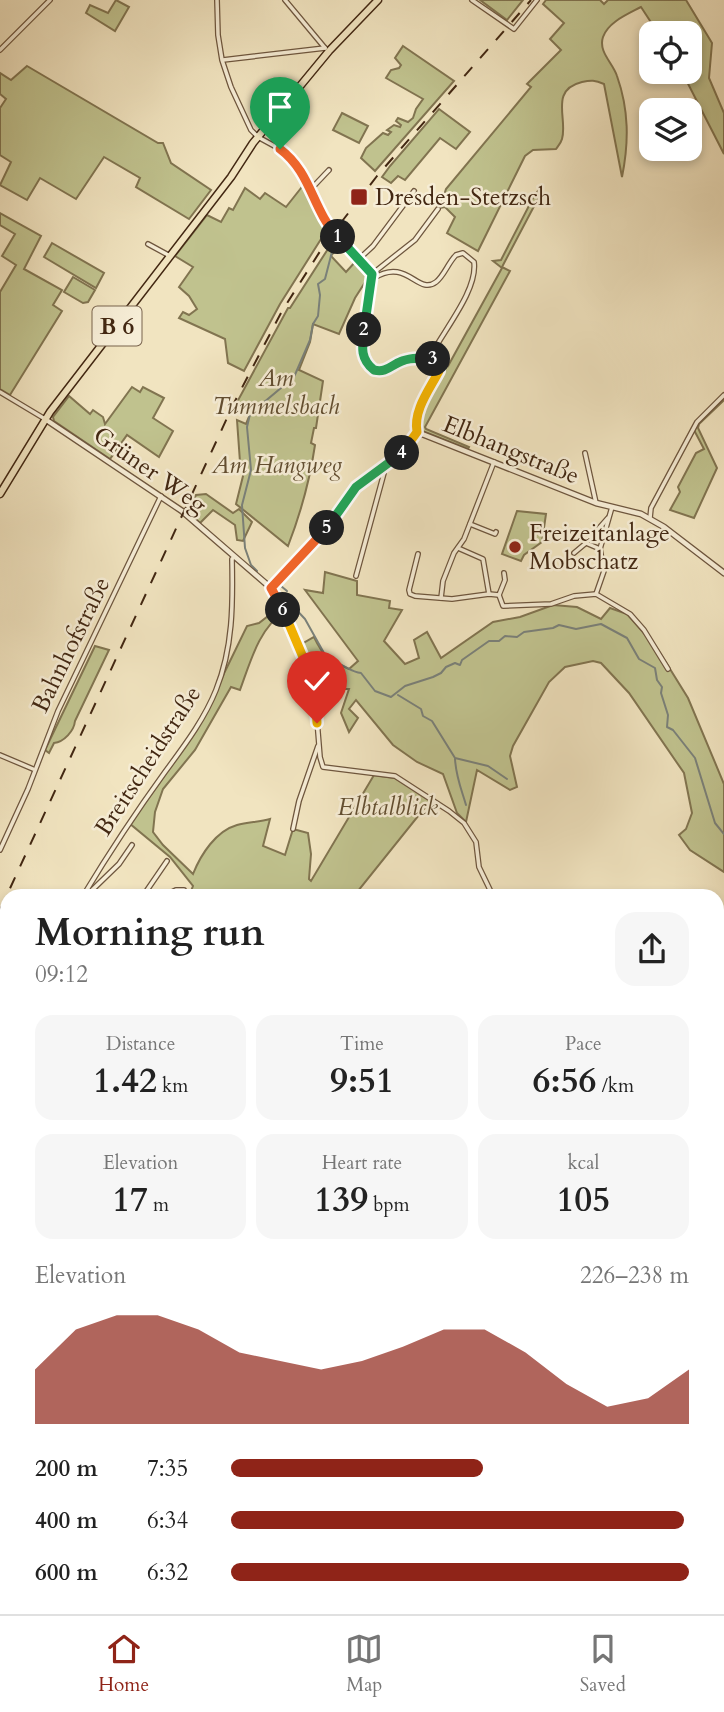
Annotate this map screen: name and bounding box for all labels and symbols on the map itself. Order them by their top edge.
pin [250,77,310,149]
place label: Dresden-Stetzsch [375,181,551,214]
marker: Dresden-Stetzsch [349,187,369,207]
pin: 1 [320,219,356,254]
road number: B 6 [92,306,142,346]
pin: 2 [346,312,382,348]
pin: 3 [416,342,450,376]
park label: Am Tummelsbach [212,362,340,423]
street label: Elbhangstraße [438,408,584,492]
street label: Grüner Weg [87,419,214,522]
pin: 4 [384,435,420,470]
park label: Am Hangweg [211,449,343,482]
pin: 5 [310,510,344,546]
place label: Freizeitanlage Mobschatz [529,517,670,578]
marker: Freizeitanlage Mobschatz [507,539,523,555]
street label: Bahnhofstraße [24,572,118,718]
pin: 6 [266,592,300,628]
pin [287,651,347,723]
street label: Breitscheidstraße [87,680,209,842]
park label: Elbtalblick [338,791,438,824]

